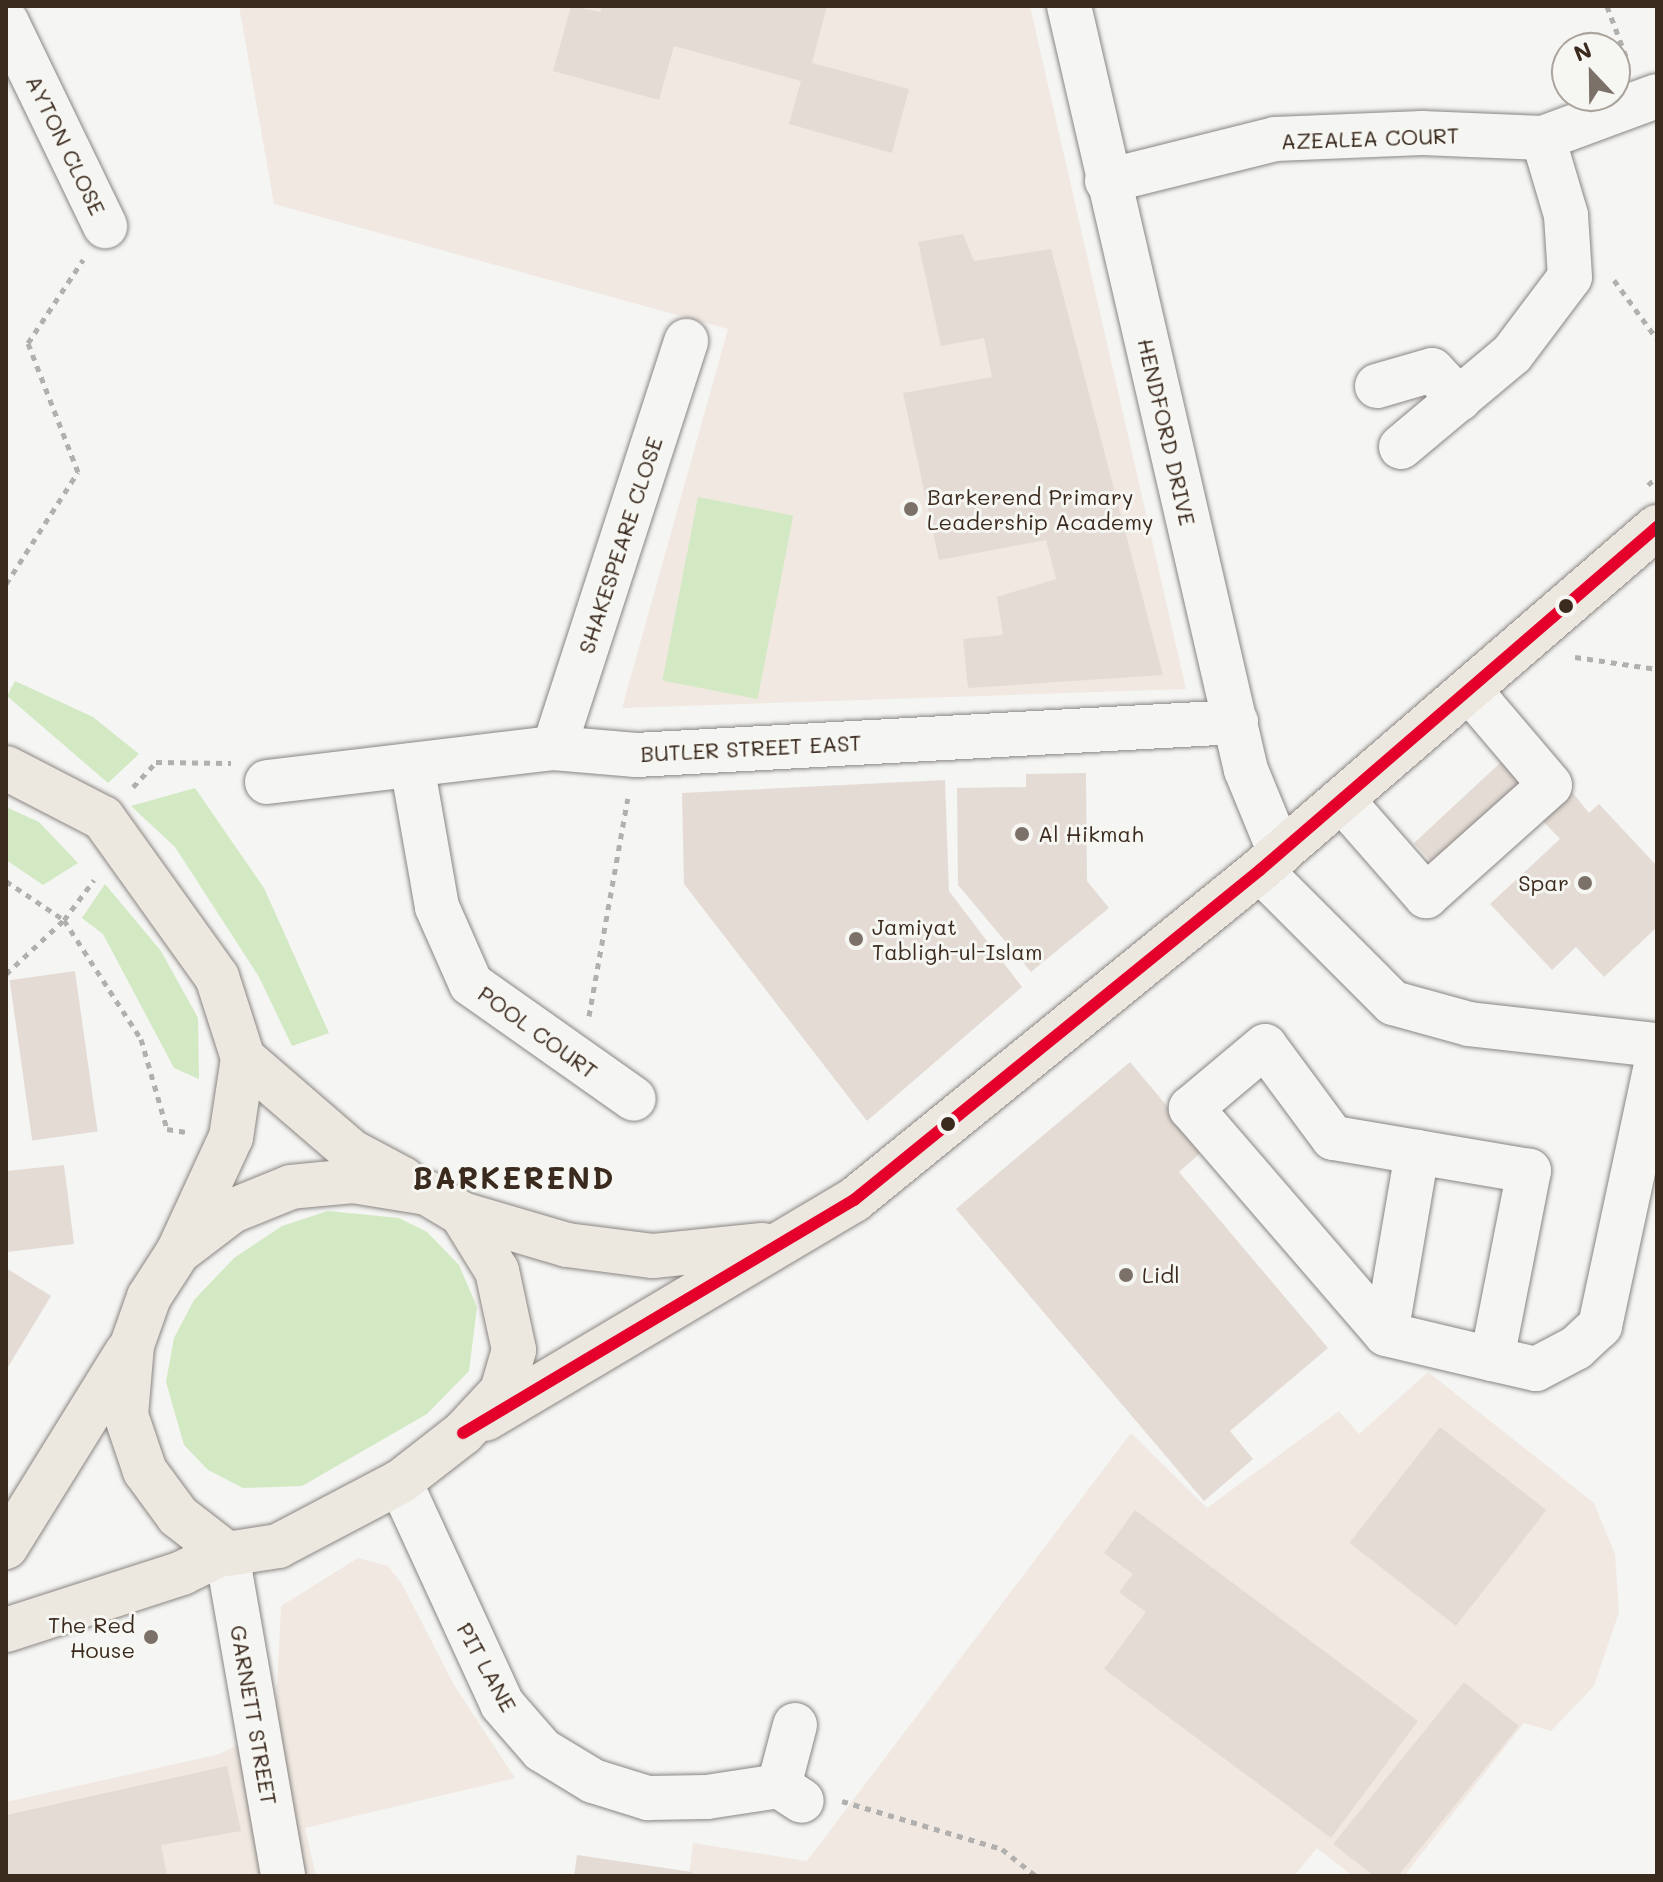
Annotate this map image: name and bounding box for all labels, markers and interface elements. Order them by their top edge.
north arrow [1551,32,1631,112]
text: N [1569,35,1596,68]
street label: AYTON CLOSE [21,71,111,219]
street label: AZEALEA COURT [1280,122,1460,154]
street label: HENDFORD DRIVE [1133,336,1201,528]
street label: SHAKESPEARE CLOSE [572,433,668,657]
place label: Barkerend Primary Leadership Academy [927,483,1153,534]
marker: Barkerend Primary Leadership Academy [902,500,920,518]
unlabelled marker [1558,598,1574,614]
street label: BUTLER STREET EAST [640,729,862,767]
place label: Al Hikmah [1038,821,1144,847]
marker: Al Hikmah [1013,825,1031,843]
place label: Spar [1518,870,1569,896]
marker: Spar [1576,874,1594,892]
place label: Jamiyat Tabligh-ul-Islam [872,913,1043,964]
marker: Jamiyat Tabligh-ul-Islam [847,930,865,948]
street label: POOL COURT [473,980,603,1084]
unlabelled marker [940,1116,956,1132]
district label: BARKEREND [412,1159,616,1195]
place label: Lidl [1142,1262,1180,1288]
marker: Lidl [1117,1266,1135,1284]
place label: The Red House [48,1611,135,1662]
street label: PIT LANE [452,1618,522,1716]
street label: GARNETT STREET [225,1623,283,1807]
marker: The Red House [142,1628,160,1646]

